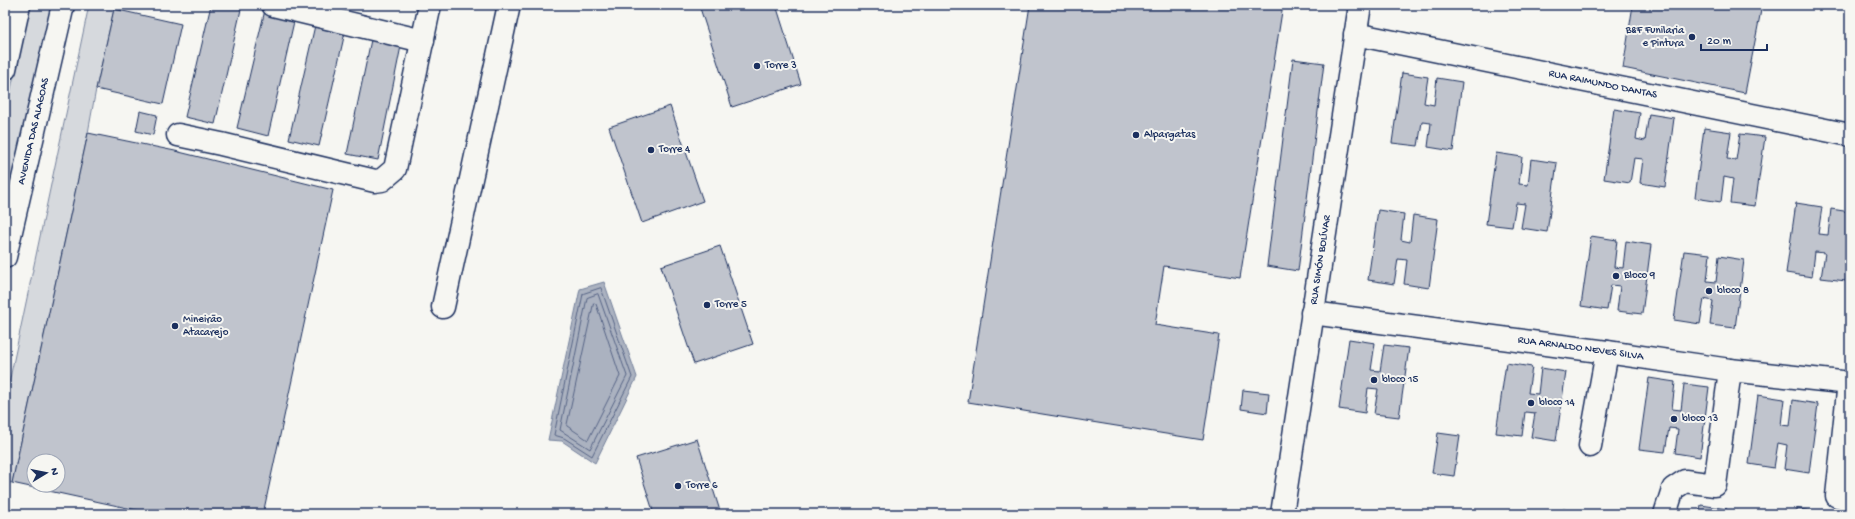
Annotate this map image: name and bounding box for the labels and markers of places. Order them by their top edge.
place label: B&F Funilaria e Pintura [1625,25,1685,50]
marker: B&F Funilaria e Pintura [1687,32,1697,42]
place label: Torre 3 [764,60,797,72]
marker: Torre 3 [752,61,762,71]
place label: Alpargatas [1144,129,1196,141]
marker: Alpargatas [1131,130,1141,140]
place label: Torre 4 [658,144,691,156]
marker: Torre 4 [646,145,656,155]
place label: Bloco 9 [1623,270,1656,282]
marker: Bloco 9 [1611,271,1621,281]
place label: bloco 8 [1717,285,1749,297]
marker: bloco 8 [1704,286,1714,296]
place label: Torre 5 [714,299,747,311]
marker: Torre 5 [702,300,712,310]
place label: Mineirão Atacarejo [183,314,229,339]
marker: Mineirão Atacarejo [170,321,180,331]
place label: bloco 15 [1382,374,1418,386]
marker: bloco 15 [1369,375,1379,385]
place label: bloco 14 [1539,397,1575,409]
marker: bloco 14 [1526,398,1536,408]
place label: bloco 13 [1682,413,1718,425]
marker: bloco 13 [1669,414,1679,424]
place label: Torre 6 [685,480,718,492]
marker: Torre 6 [673,481,683,491]

